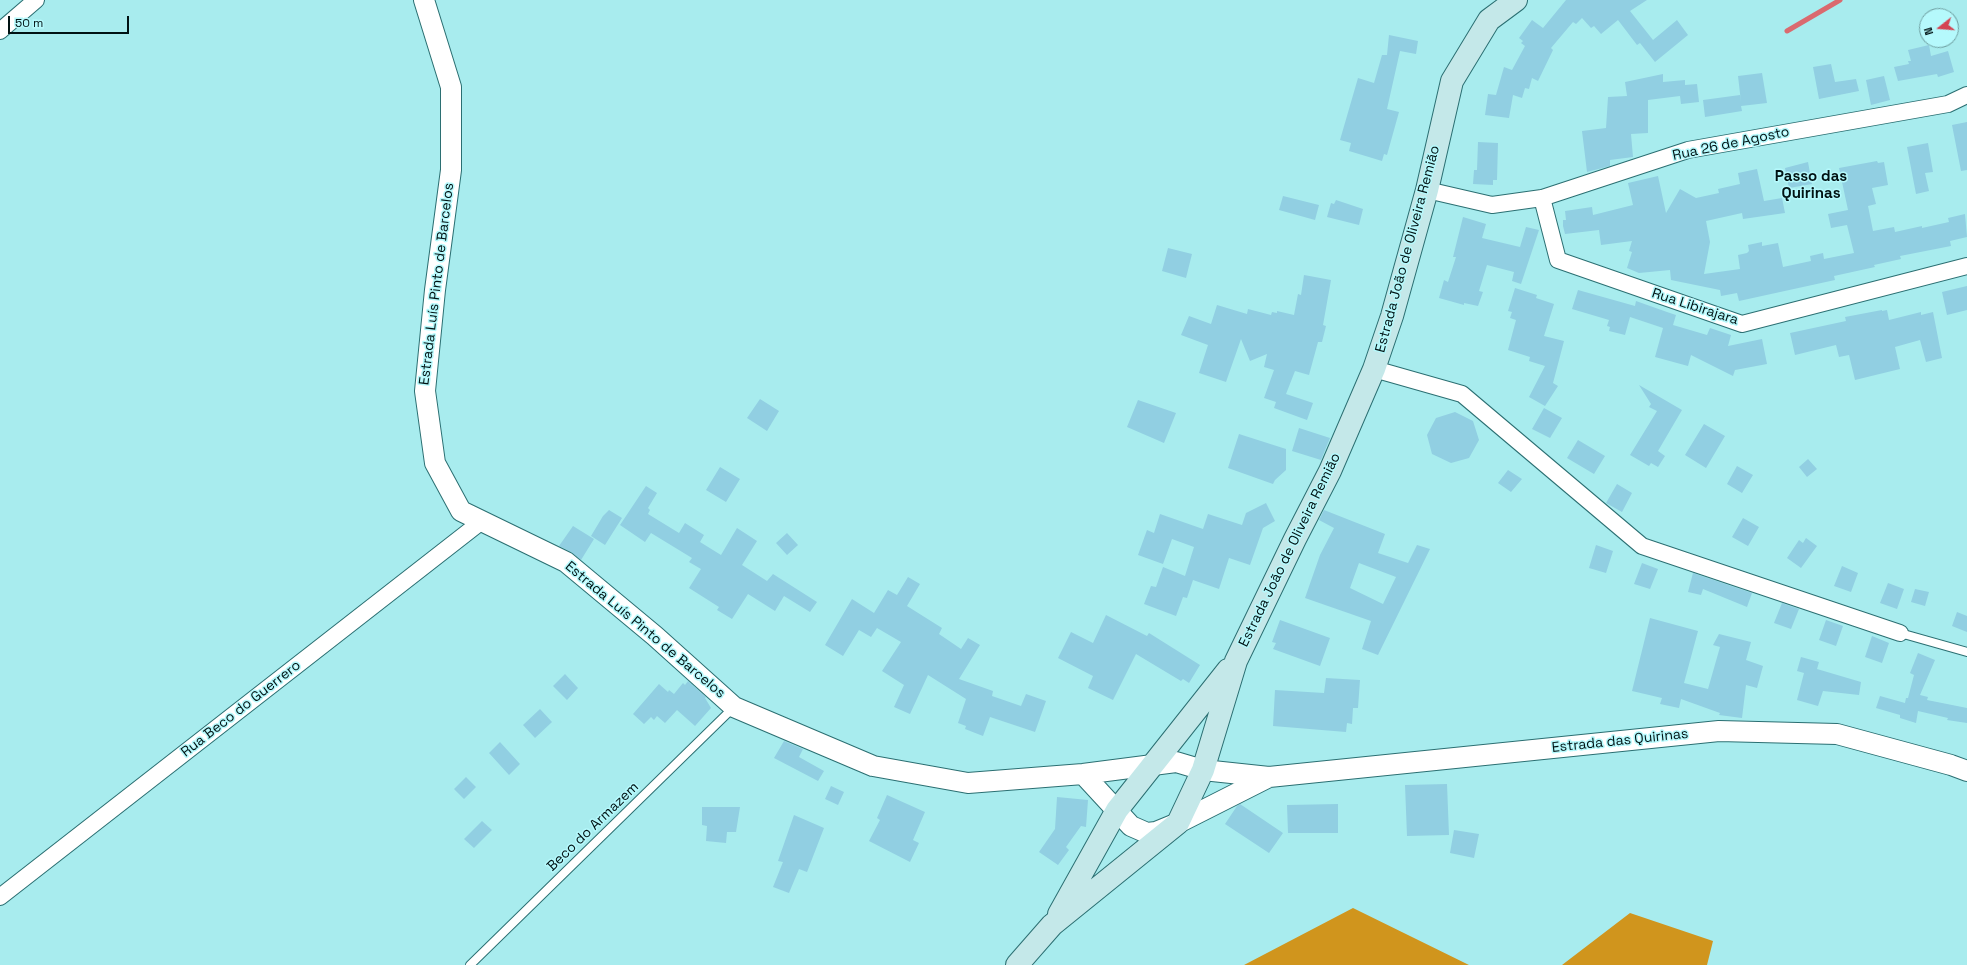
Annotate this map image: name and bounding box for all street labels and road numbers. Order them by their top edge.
street label: Rua 26 de Agosto [1671,123,1791,165]
street label: Estrada João de Oliveira Remião [1372,144,1444,354]
street label: Estrada Luís Pinto de Barcelos [416,182,458,386]
street label: Rua Libirajara [1649,285,1741,329]
street label: Estrada João de Oliveira Remião [1236,450,1344,650]
street label: Estrada Luís Pinto de Barcelos [562,558,728,702]
street label: Rua Beco do Guerrero [178,657,304,761]
street label: Estrada das Quirinas [1551,725,1689,757]
street label: Beco do Armazem [544,779,642,875]

